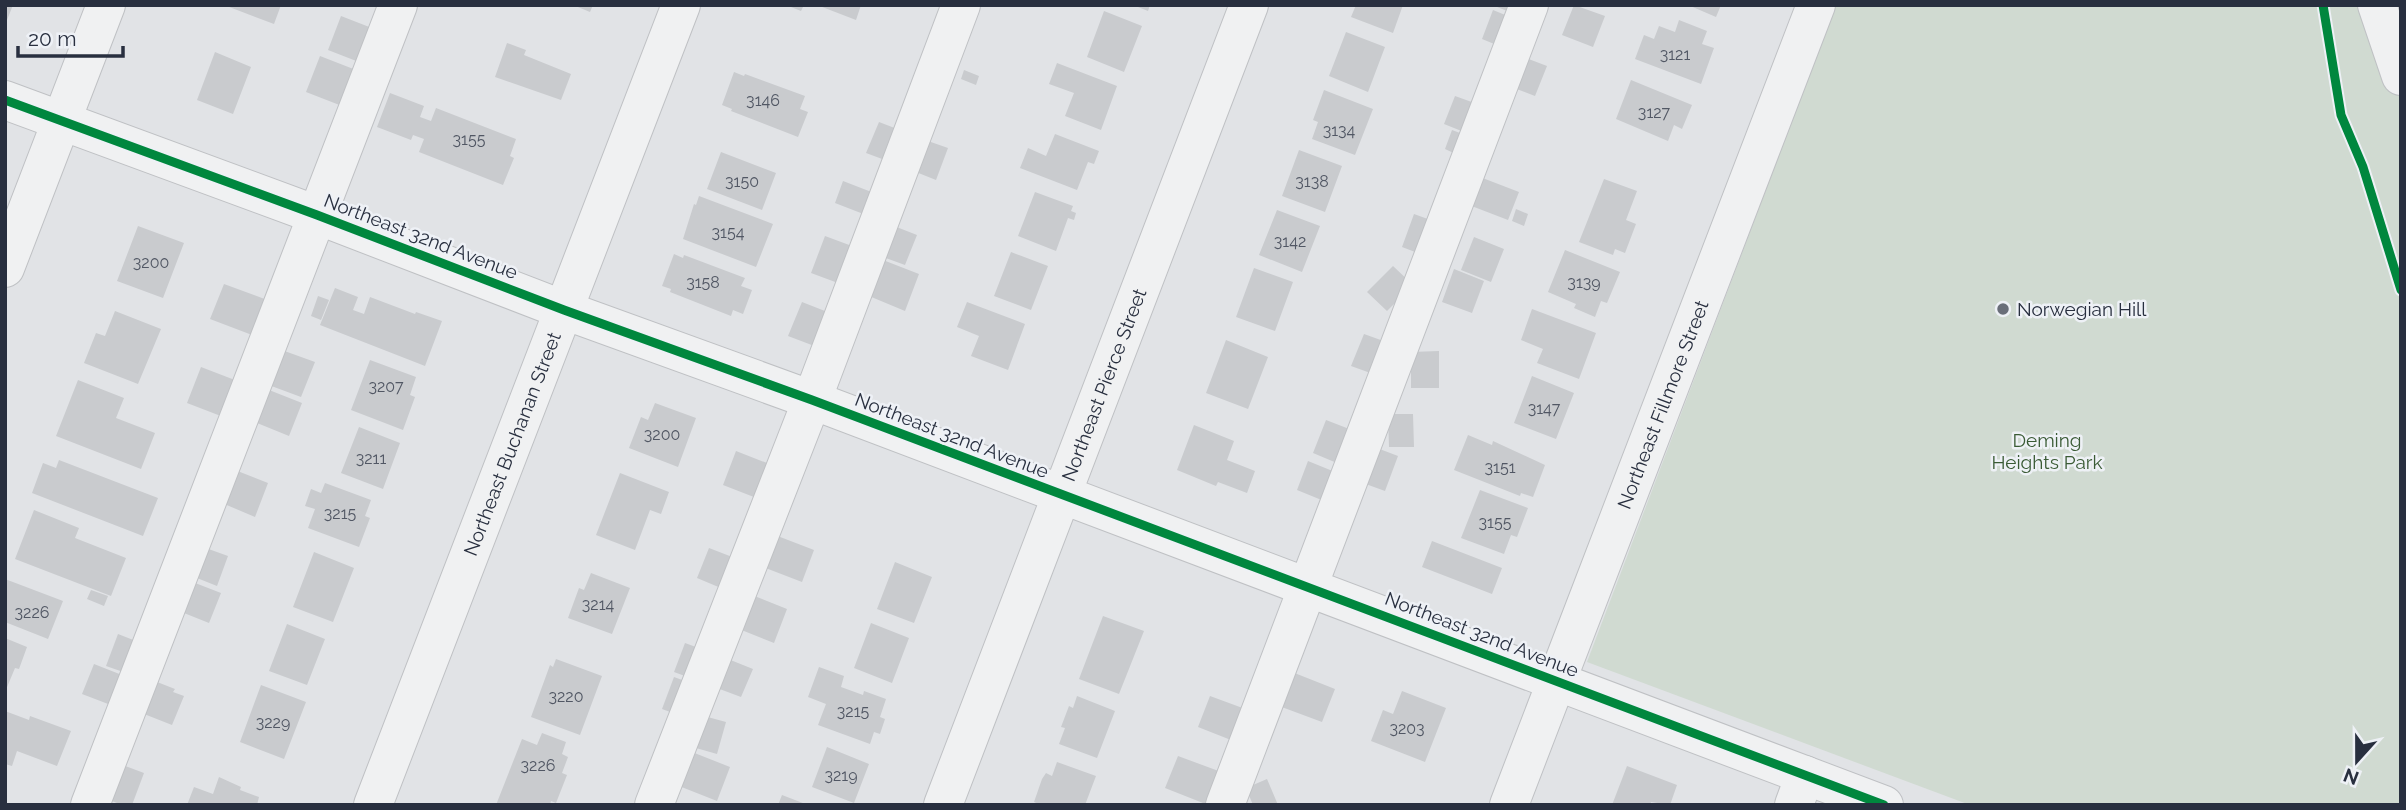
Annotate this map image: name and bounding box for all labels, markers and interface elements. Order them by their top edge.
scale bar [18,14,122,58]
text: 20 m [28,26,76,51]
house number: 3121 [1660,45,1690,64]
house number: 3146 [746,91,780,110]
house number: 3127 [1638,103,1671,122]
house number: 3134 [1323,121,1356,140]
house number: 3155 [453,130,486,149]
house number: 3150 [725,172,759,191]
house number: 3138 [1295,172,1329,191]
street label: Northeast 32nd Avenue [321,189,521,283]
house number: 3154 [712,223,745,242]
house number: 3142 [1274,232,1306,251]
house number: 3200 [133,253,169,272]
house number: 3158 [686,273,720,292]
house number: 3139 [1567,273,1601,292]
street label: Northeast Pierce Street [1057,285,1151,484]
street label: Northeast Fillmore Street [1613,297,1713,512]
place label: Norwegian Hill [2017,298,2147,320]
marker: Norwegian Hill [1995,301,2011,317]
street label: Northeast Buchanan Street [459,328,565,559]
house number: 3207 [368,377,404,396]
street label: Northeast 32nd Avenue [852,388,1052,482]
house number: 3147 [1528,399,1561,418]
house number: 3200 [644,425,680,444]
park label: Deming Heights Park [1991,429,2103,473]
house number: 3211 [356,449,386,468]
house number: 3151 [1485,458,1516,477]
house number: 3215 [324,504,357,523]
house number: 3155 [1479,513,1512,532]
street label: Northeast 32nd Avenue [1382,587,1582,681]
house number: 3214 [582,595,614,614]
house number: 3226 [15,603,49,622]
house number: 3220 [548,687,584,706]
house number: 3215 [837,702,870,721]
house number: 3229 [256,713,290,732]
house number: 3203 [1389,719,1425,738]
north arrow [2322,726,2392,796]
house number: 3226 [521,756,555,775]
text: N [2340,764,2362,790]
house number: 3219 [824,766,858,785]

